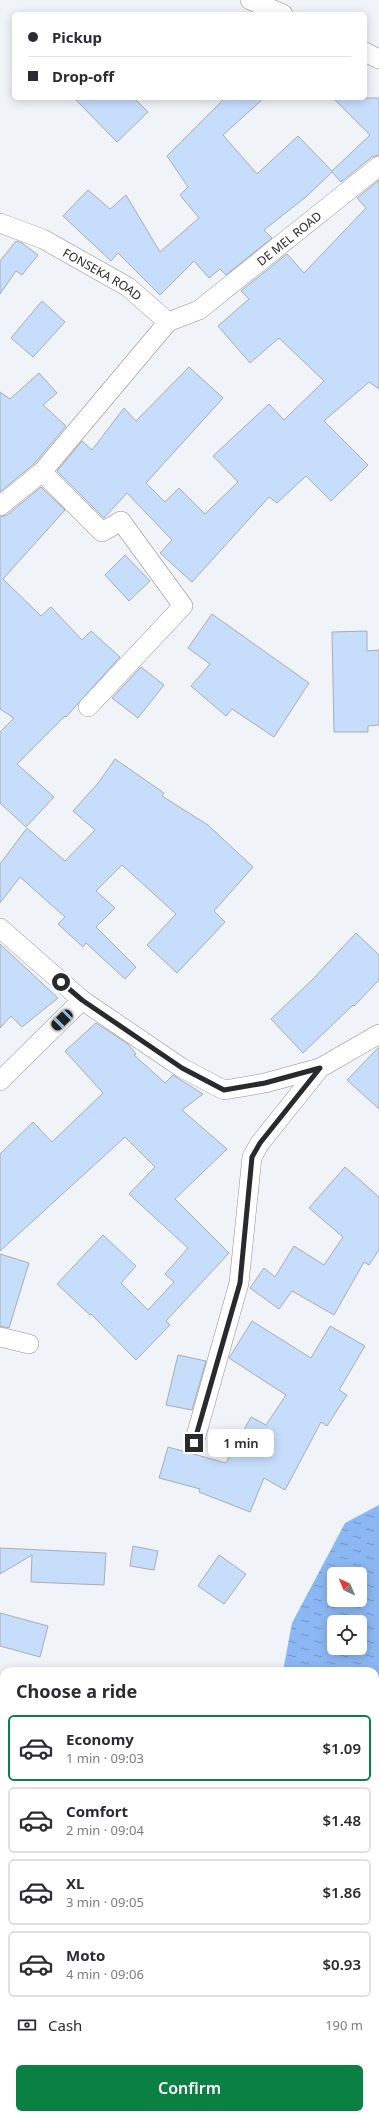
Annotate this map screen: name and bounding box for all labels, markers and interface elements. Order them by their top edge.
text: Pickup [52,27,102,47]
text: Drop-off [52,66,114,86]
street label: DE MEL ROAD [253,207,325,269]
street label: FONSEKA ROAD [60,244,146,304]
route start [52,973,70,991]
car [49,1007,75,1033]
callout: 1 min [208,1429,274,1457]
route end [185,1434,203,1452]
text: 1 min [223,1434,259,1452]
north arrow [327,1567,367,1607]
map controls [327,1567,367,1655]
button: locate [327,1615,367,1655]
text: Choose a ride [16,1679,137,1703]
text: Economy [66,1729,134,1749]
icon: car [18,1730,54,1766]
text: $1.09 [323,1738,361,1758]
text: 1 min · 09:03 [66,1749,144,1767]
text: Comfort [66,1801,128,1821]
icon: car [18,1802,54,1838]
text: $1.48 [323,1810,361,1830]
text: 2 min · 09:04 [66,1821,144,1839]
text: XL [66,1873,84,1893]
icon: car [18,1874,54,1910]
text: $1.86 [323,1882,361,1902]
text: 3 min · 09:05 [66,1893,144,1911]
text: Moto [66,1945,105,1965]
icon: car [18,1946,54,1982]
text: $0.93 [323,1954,361,1974]
text: 4 min · 09:06 [66,1965,144,1983]
icon: cash [16,2014,38,2036]
text: Cash [48,2015,82,2035]
text: 190 m [325,2016,363,2034]
button: Confirm [16,2065,363,2111]

